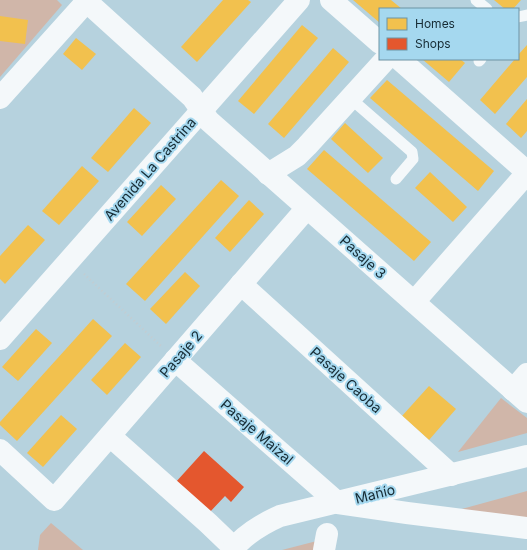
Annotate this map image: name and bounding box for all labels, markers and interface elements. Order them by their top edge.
legend [379,8,519,60]
text: Homes [415,16,455,31]
text: Shops [415,36,451,51]
street label: Avenida La Castrina [100,114,199,224]
street label: Pasaje 3 [337,232,390,282]
street label: Pasaje 2 [156,327,205,380]
street label: Pasaje Caoba [307,343,386,416]
street label: Pasaje Maizal [218,396,297,468]
street label: Mañío [353,480,397,507]

